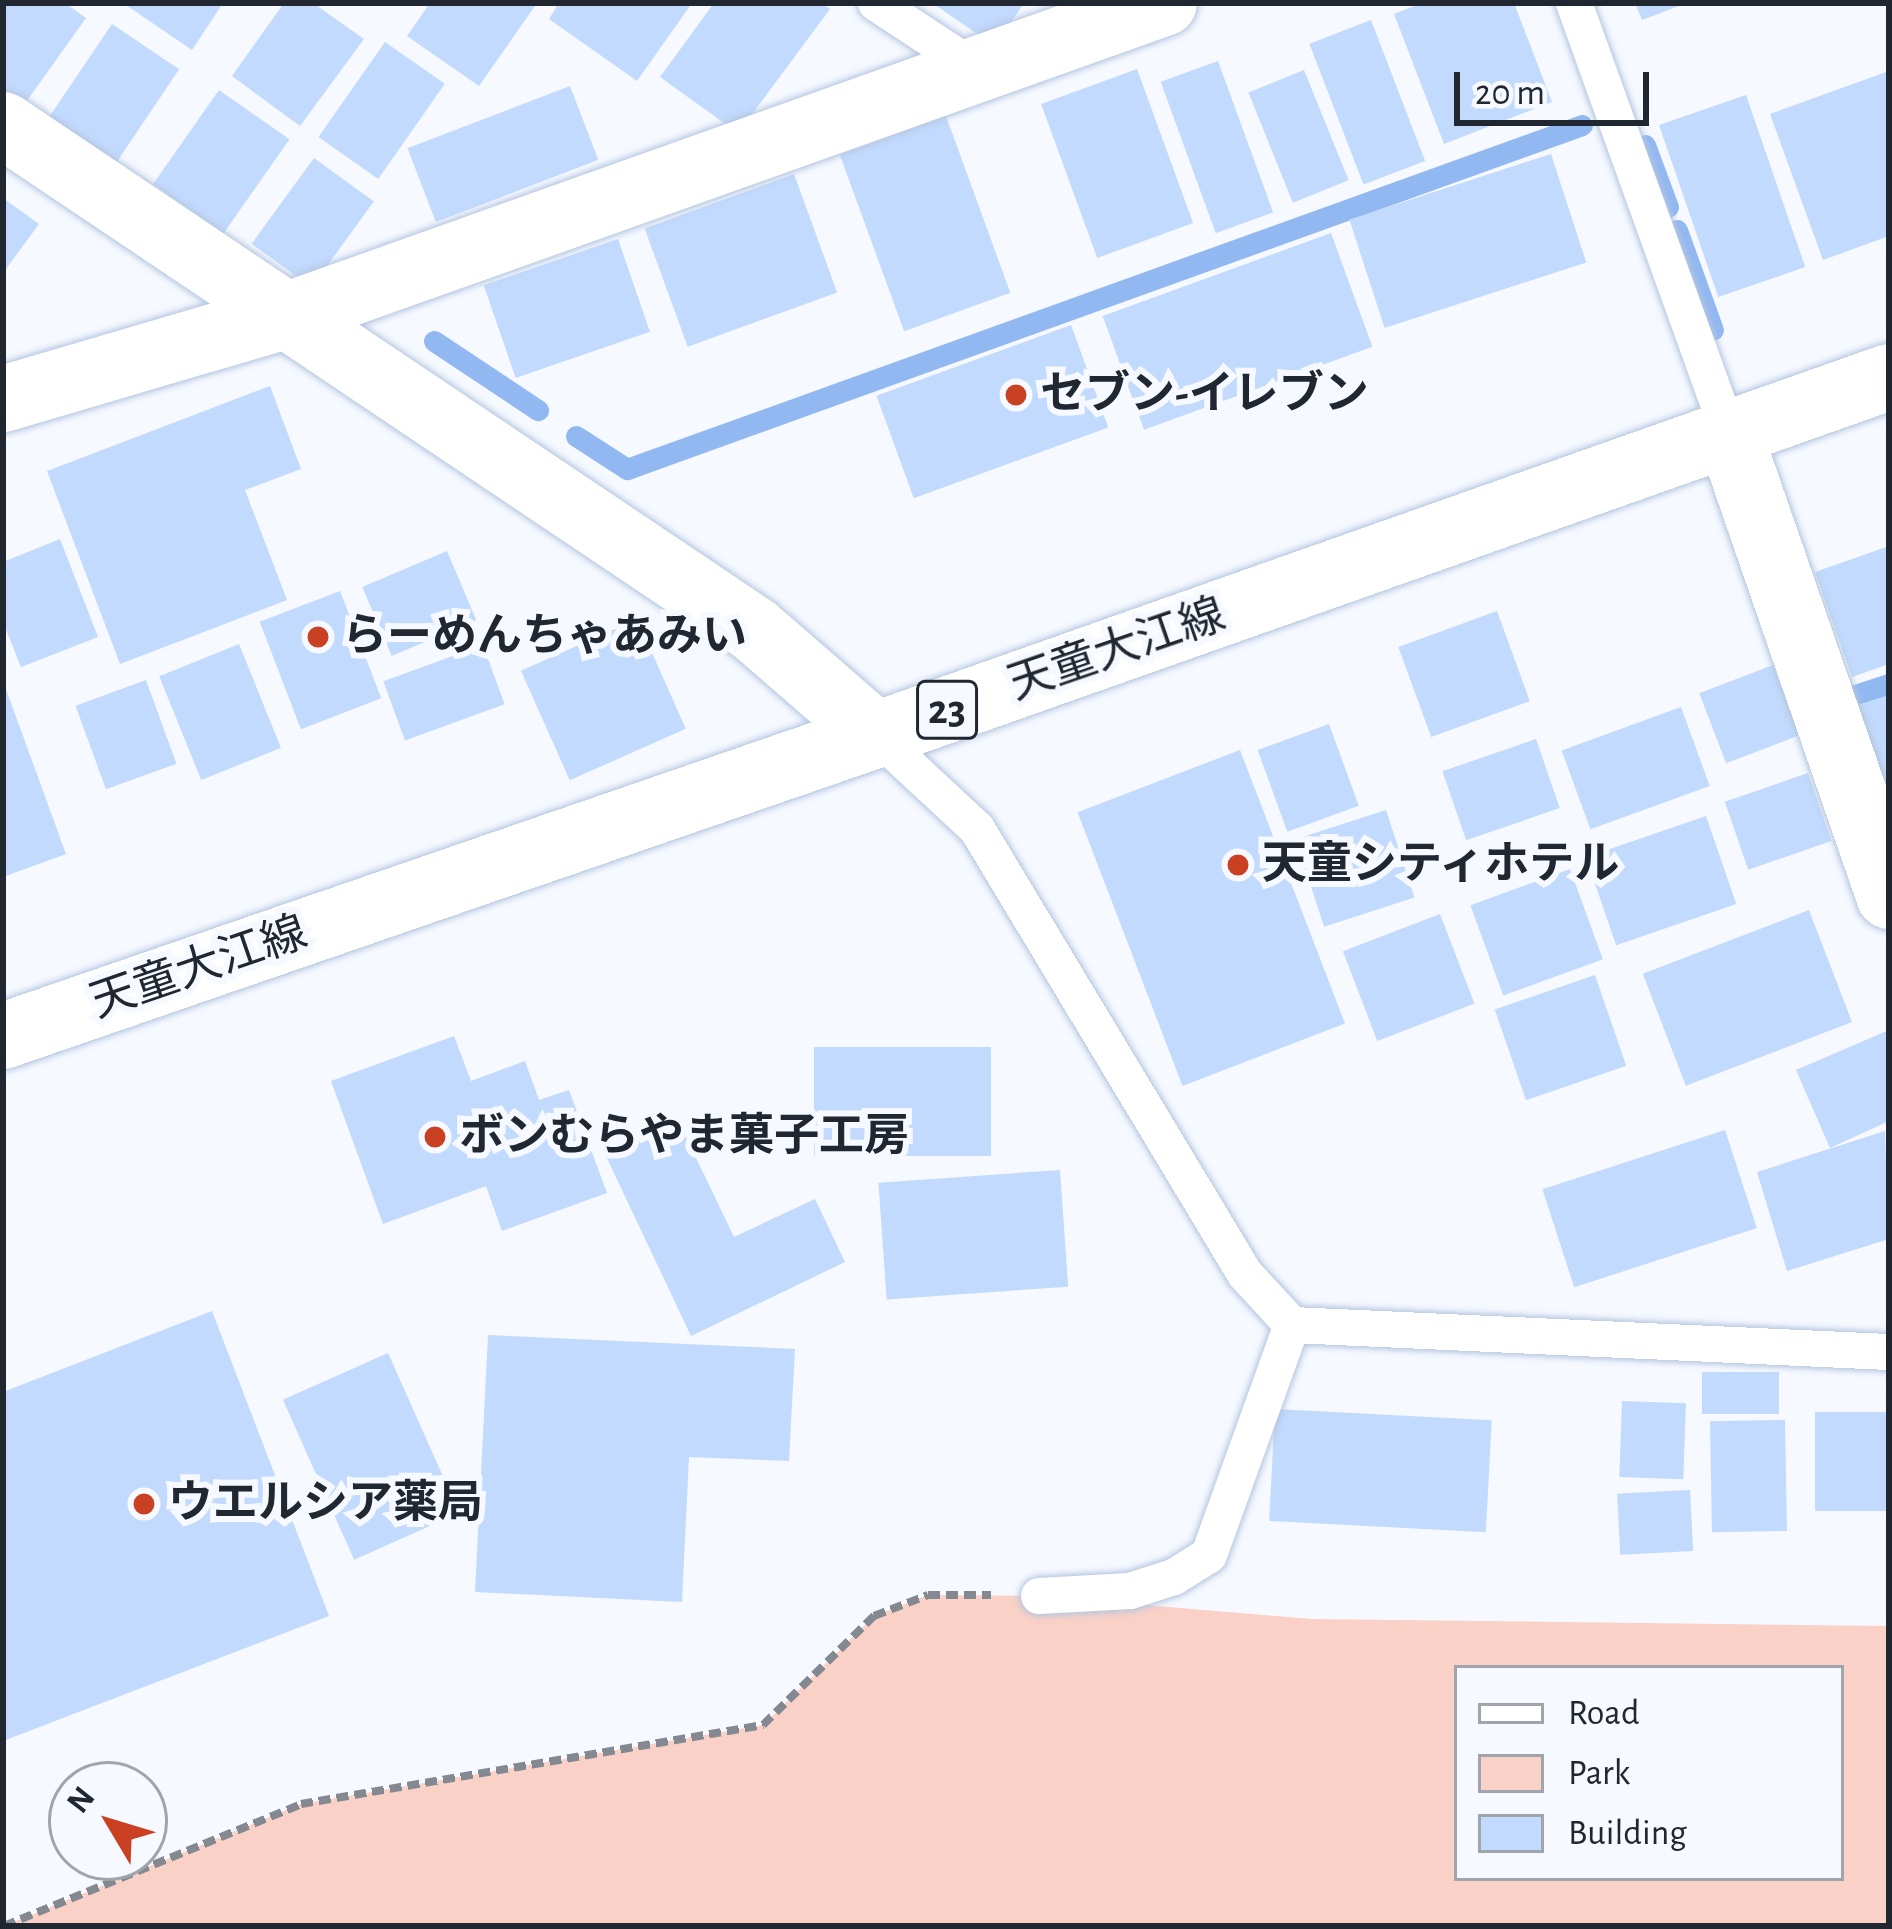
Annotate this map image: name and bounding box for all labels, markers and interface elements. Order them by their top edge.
scale bar [1460,48,1655,122]
text: 20 m [1475,75,1545,111]
place label: セブン-イレブン [1040,368,1369,422]
marker: セブン-イレブン [1003,382,1029,408]
street label: 天童大江線 [1002,588,1232,712]
place label: らーめんちゃあみい [342,610,747,664]
marker: らーめんちゃあみい [305,624,331,650]
road number: 23 [914,674,980,746]
place label: 天童シティホテル [1262,838,1622,892]
marker: 天童シティホテル [1225,852,1251,878]
street label: 天童大江線 [84,906,314,1030]
place label: ボンむらやま菓子工房 [459,1110,909,1164]
marker: ボンむらやま菓子工房 [422,1124,448,1150]
place label: ウエルシア薬局 [168,1477,483,1531]
marker: ウエルシア薬局 [131,1491,157,1517]
legend [1454,1665,1844,1881]
text: Road [1568,1695,1640,1731]
text: Park [1568,1755,1630,1791]
north arrow [48,1761,168,1881]
text: N [62,1781,102,1820]
text: Building [1568,1815,1687,1851]

